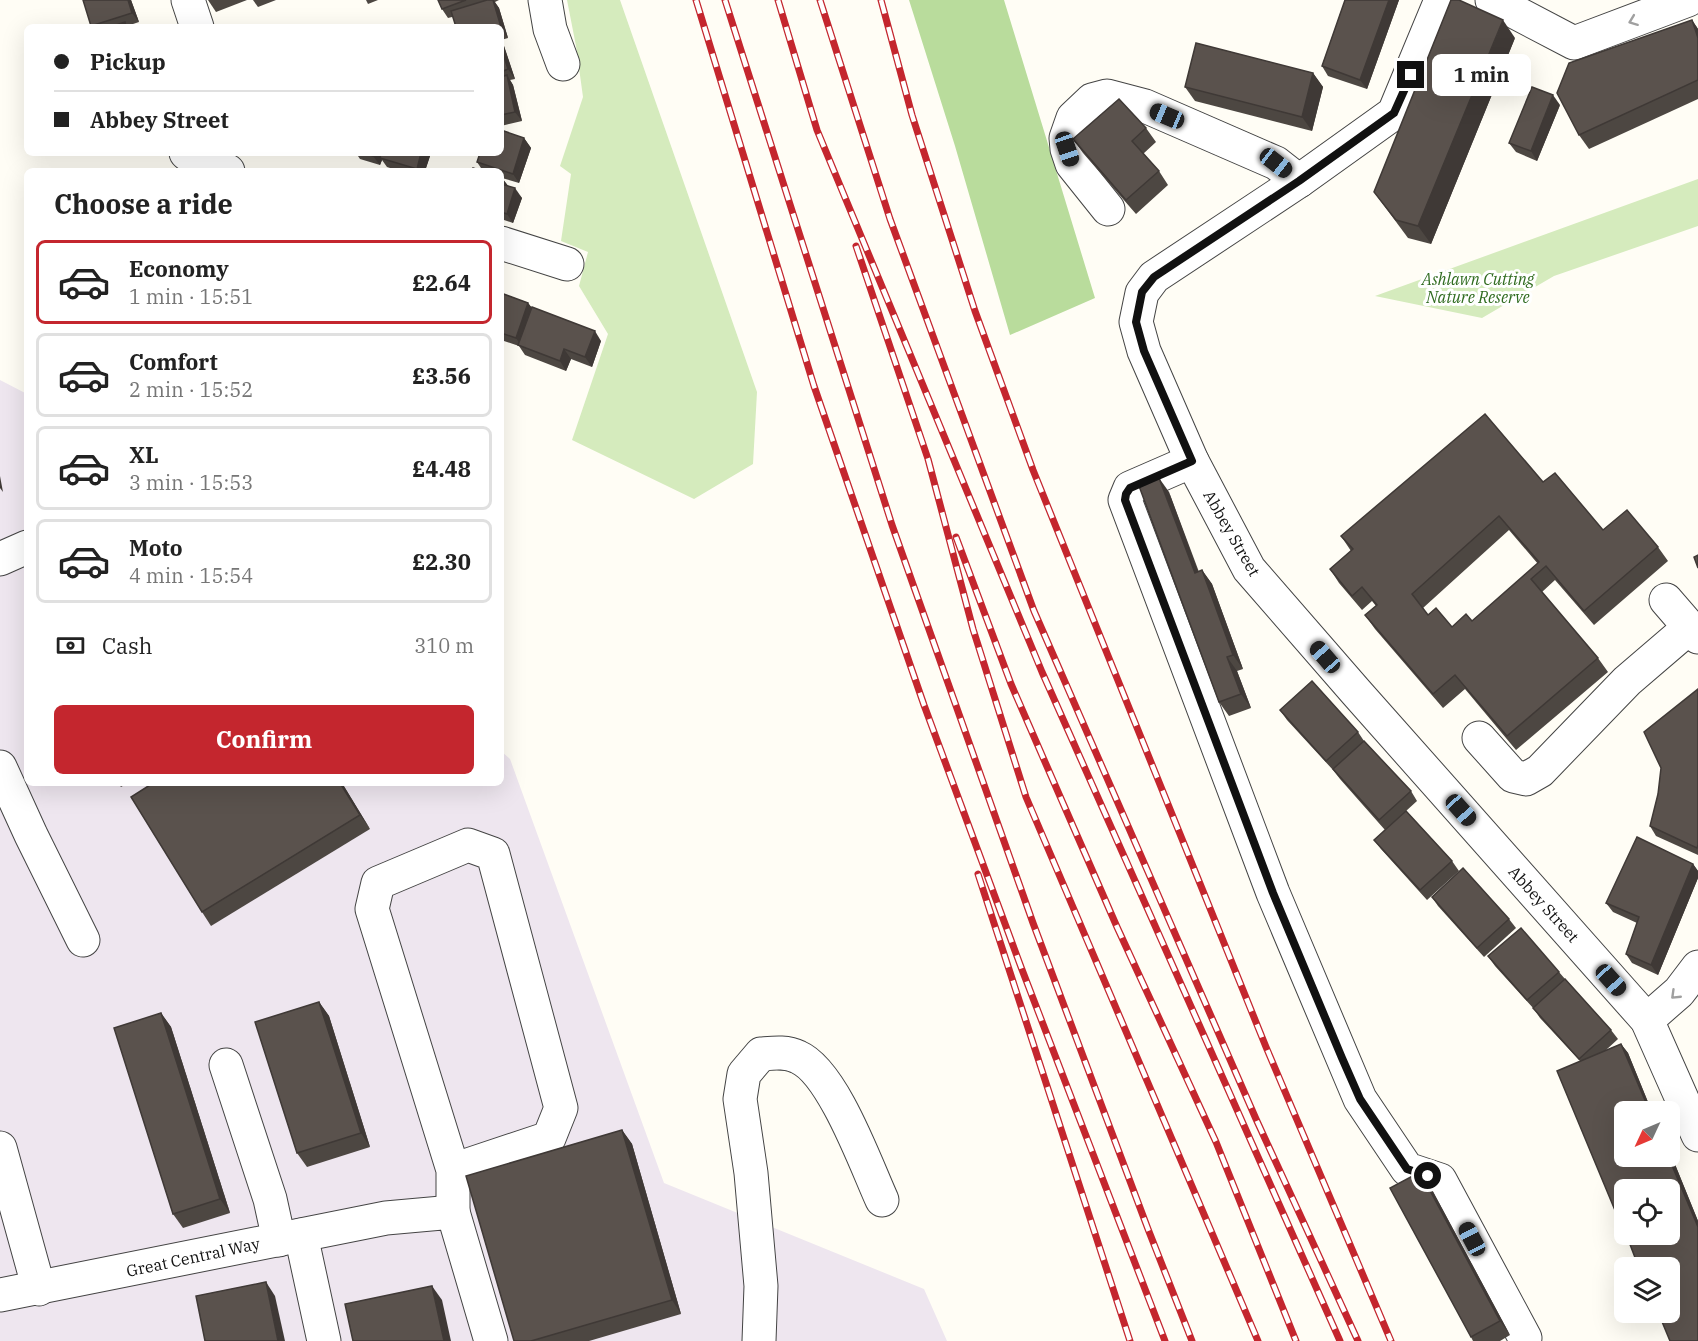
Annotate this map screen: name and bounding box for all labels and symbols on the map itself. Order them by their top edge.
one-way arrow [1628,13,1639,26]
callout: 1 min [1432,54,1531,96]
route end [1397,61,1424,88]
car [1147,101,1187,131]
car [1053,129,1081,169]
car [1256,145,1296,181]
park label: Ashlawn Cutting Nature Reserve [1421,269,1535,307]
street label: Abbey Street [1199,486,1265,580]
car [1306,638,1344,676]
car [1442,791,1480,829]
street label: Abbey Street [1504,862,1584,947]
car [1592,961,1630,999]
one-way arrow [1671,988,1682,999]
north arrow [1614,1101,1680,1167]
route start [1414,1162,1441,1189]
car [1456,1219,1488,1259]
street label: Great Central Way [124,1233,262,1281]

